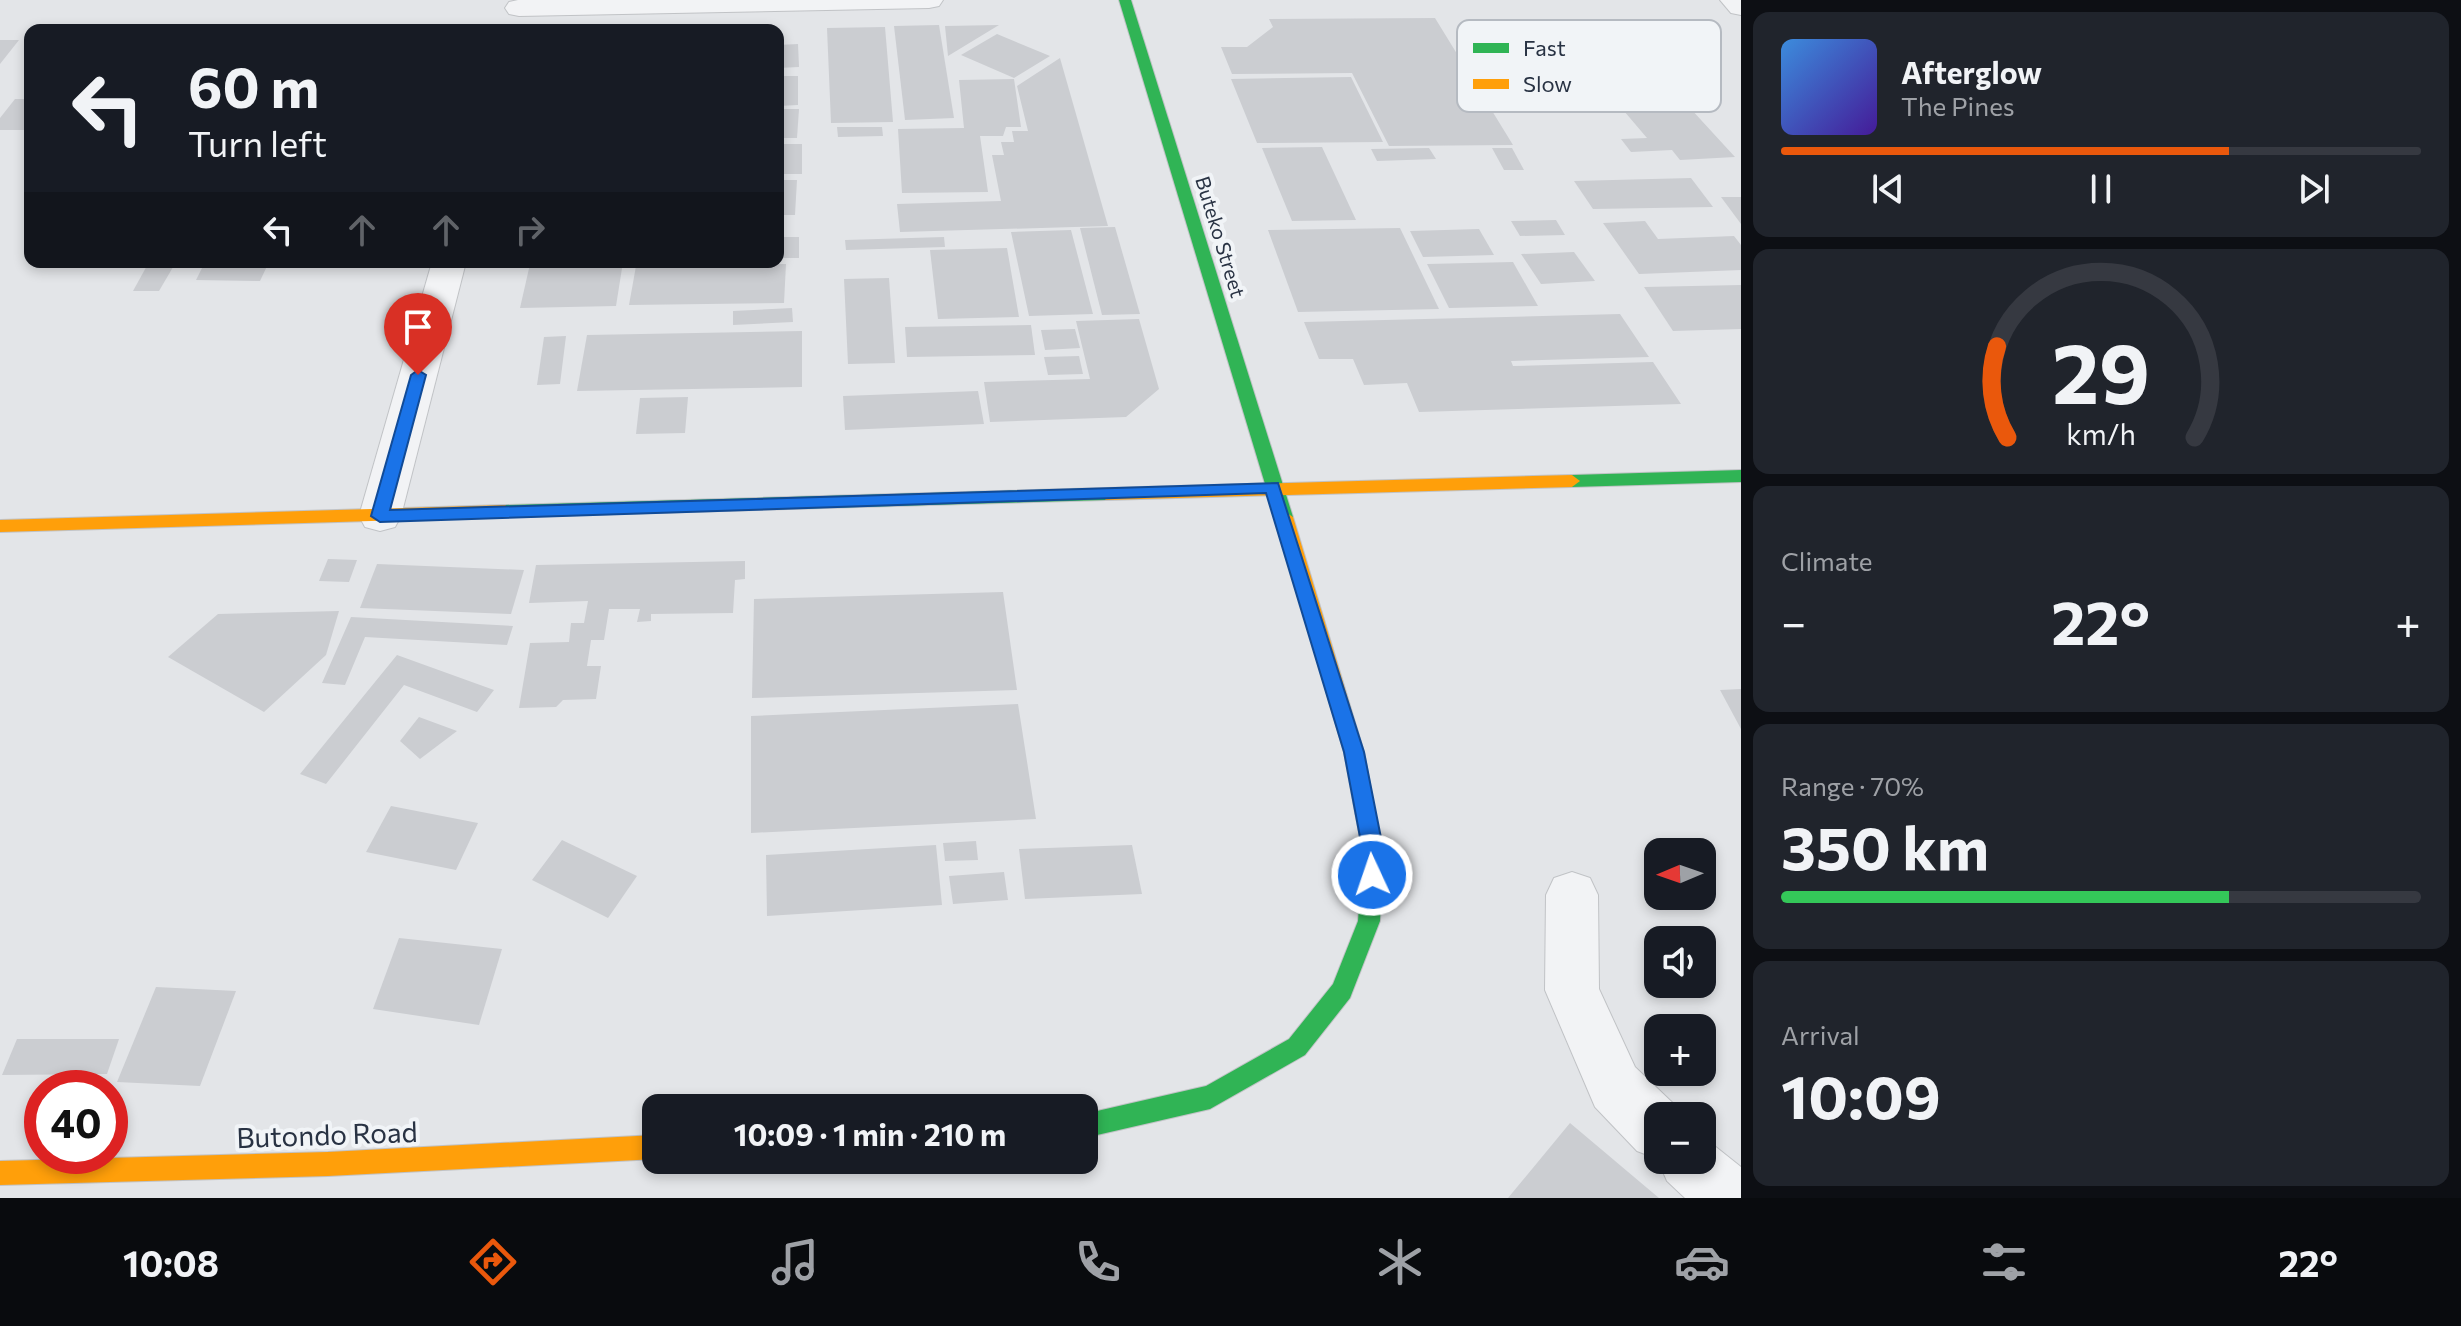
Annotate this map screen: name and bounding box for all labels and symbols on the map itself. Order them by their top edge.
legend [1457,20,1721,112]
text: Fast [1523,34,1566,61]
text: Slow [1523,70,1572,97]
street label: Buteko Street [1191,173,1251,300]
pin [384,293,452,375]
position arrow [1330,833,1414,917]
north arrow [1644,838,1716,910]
speed limit sign: 40 [24,1070,128,1174]
street label: Butondo Road [236,1114,418,1154]

